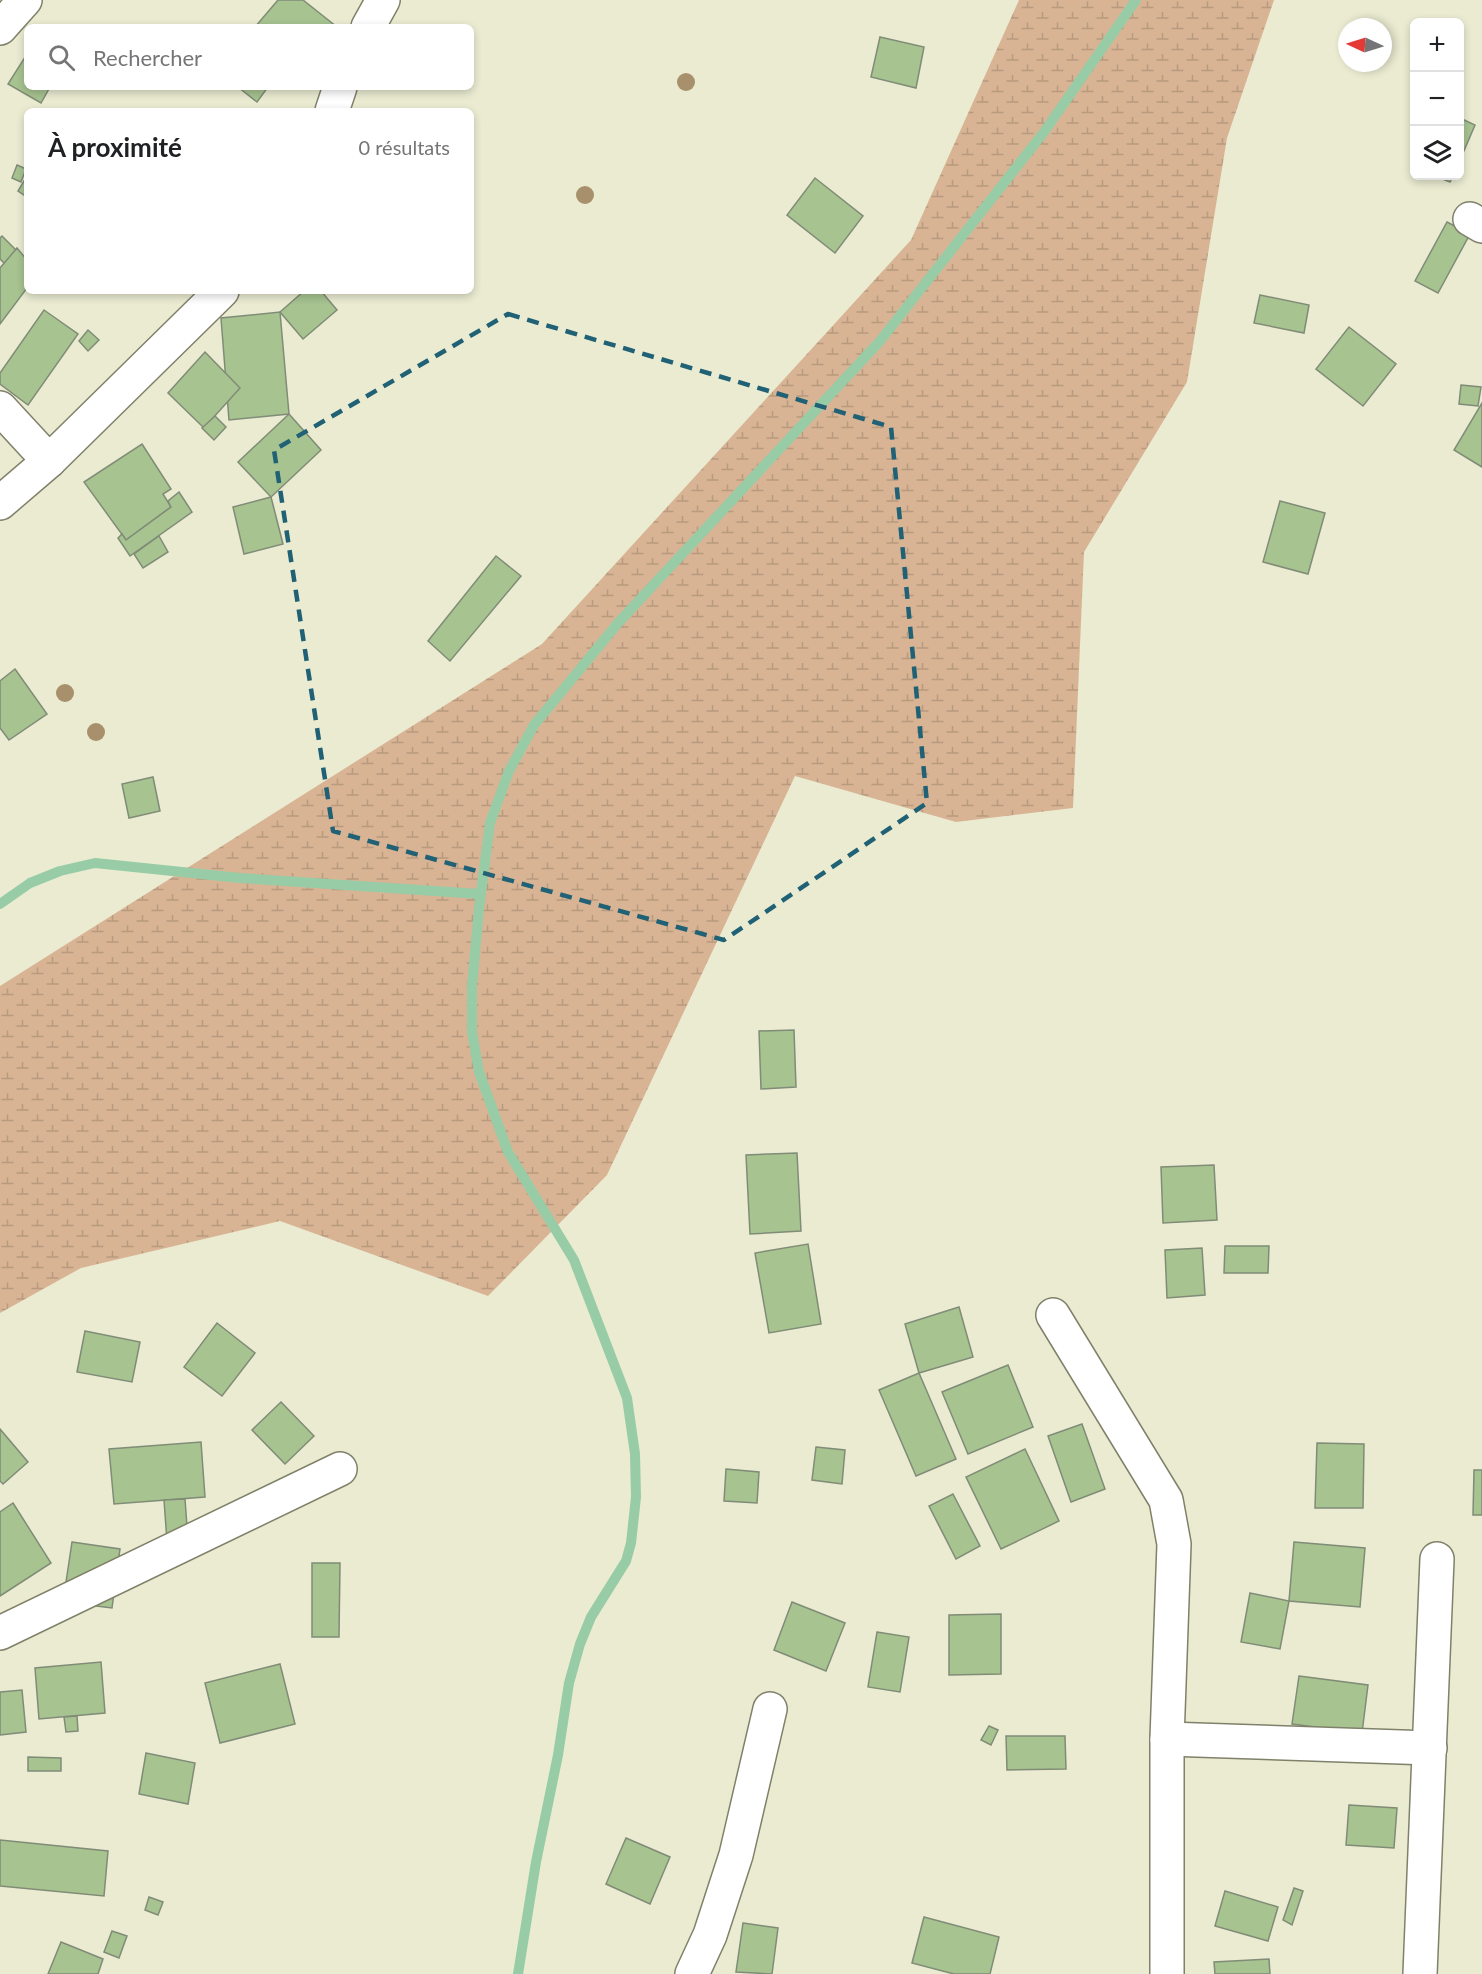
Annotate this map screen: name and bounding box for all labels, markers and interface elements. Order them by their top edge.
north arrow [1338,18,1392,72]
map controls [1410,18,1464,180]
button: + [1410,18,1464,72]
search box [24,24,474,90]
icon: search [45,41,78,74]
text: Rechercher [93,44,202,71]
button: − [1410,72,1464,126]
button: layers [1410,126,1464,180]
text: À proximité [48,131,182,163]
text: 0 résultats [359,135,450,159]

